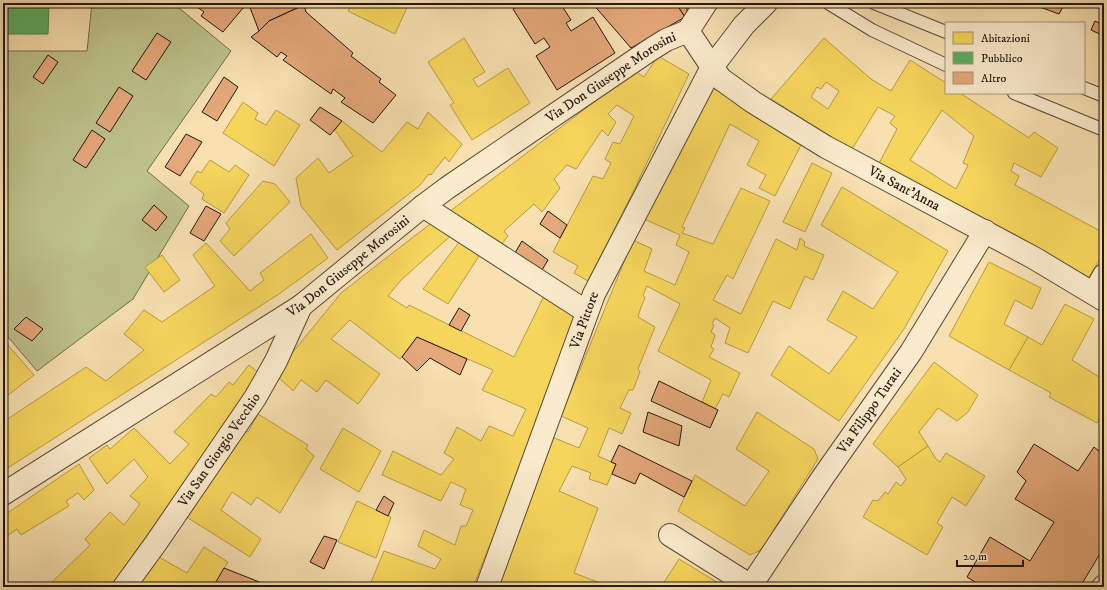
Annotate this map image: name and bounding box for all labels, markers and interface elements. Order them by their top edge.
legend [945,22,1085,94]
street label: Via Don Giuseppe Morosini [541,28,679,128]
text: Abitazioni [981,31,1030,46]
text: Pubblico [981,51,1023,66]
text: Altro [981,71,1007,86]
street label: Via Sant'Anna [864,162,943,215]
street label: Via Don Giuseppe Morosini [283,211,414,322]
street label: Via Pittore [565,289,603,352]
street label: Via Filippo Turati [833,364,906,458]
street label: Via San Giorgio Vecchio [174,390,265,511]
scale bar [957,542,1023,568]
text: 20 m [963,549,987,564]

